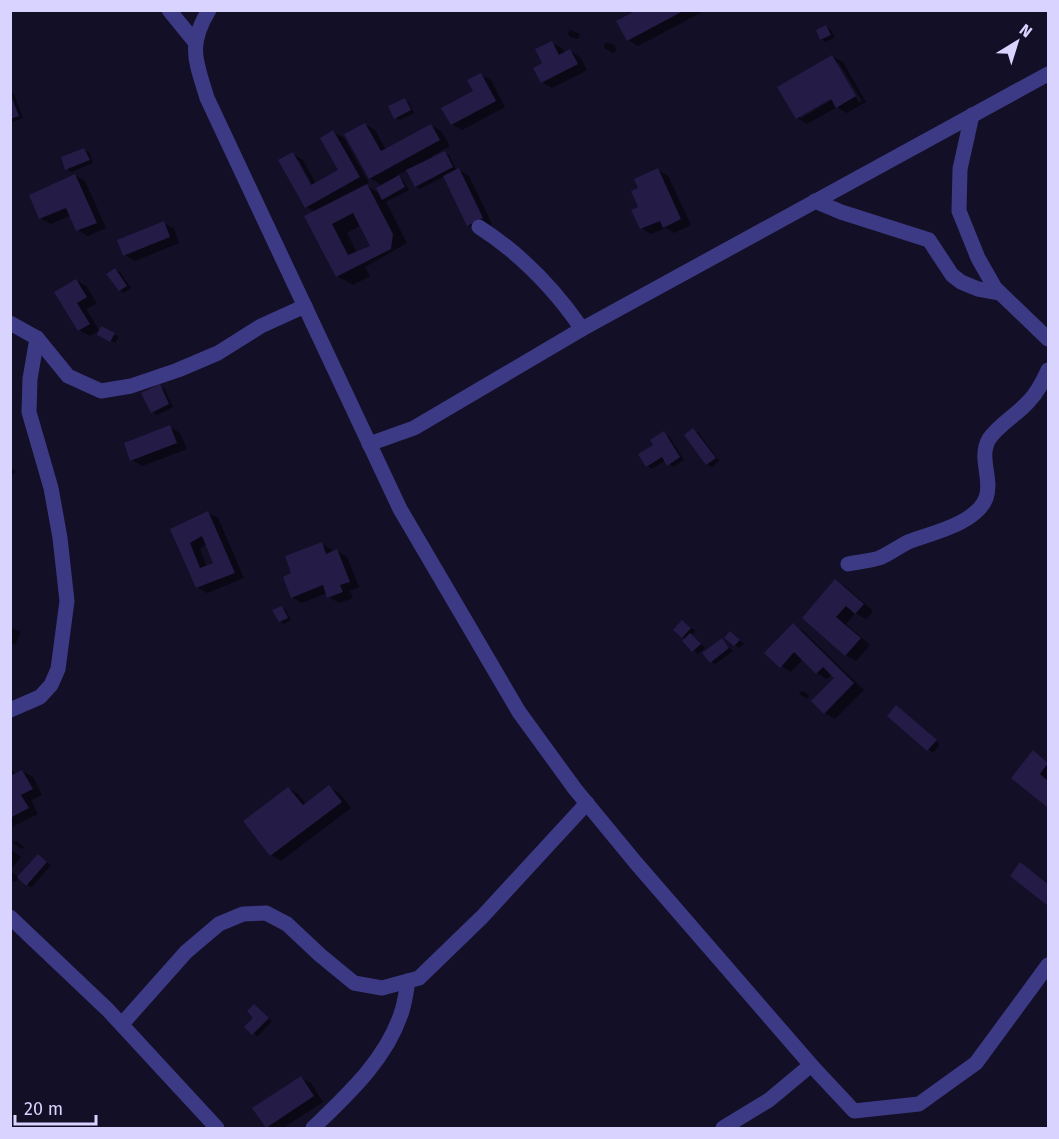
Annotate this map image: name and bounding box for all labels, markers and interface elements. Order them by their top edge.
north arrow [987,12,1047,72]
text: N [1016,20,1036,41]
scale bar [15,1088,96,1126]
text: 20 m [24,1098,63,1120]

